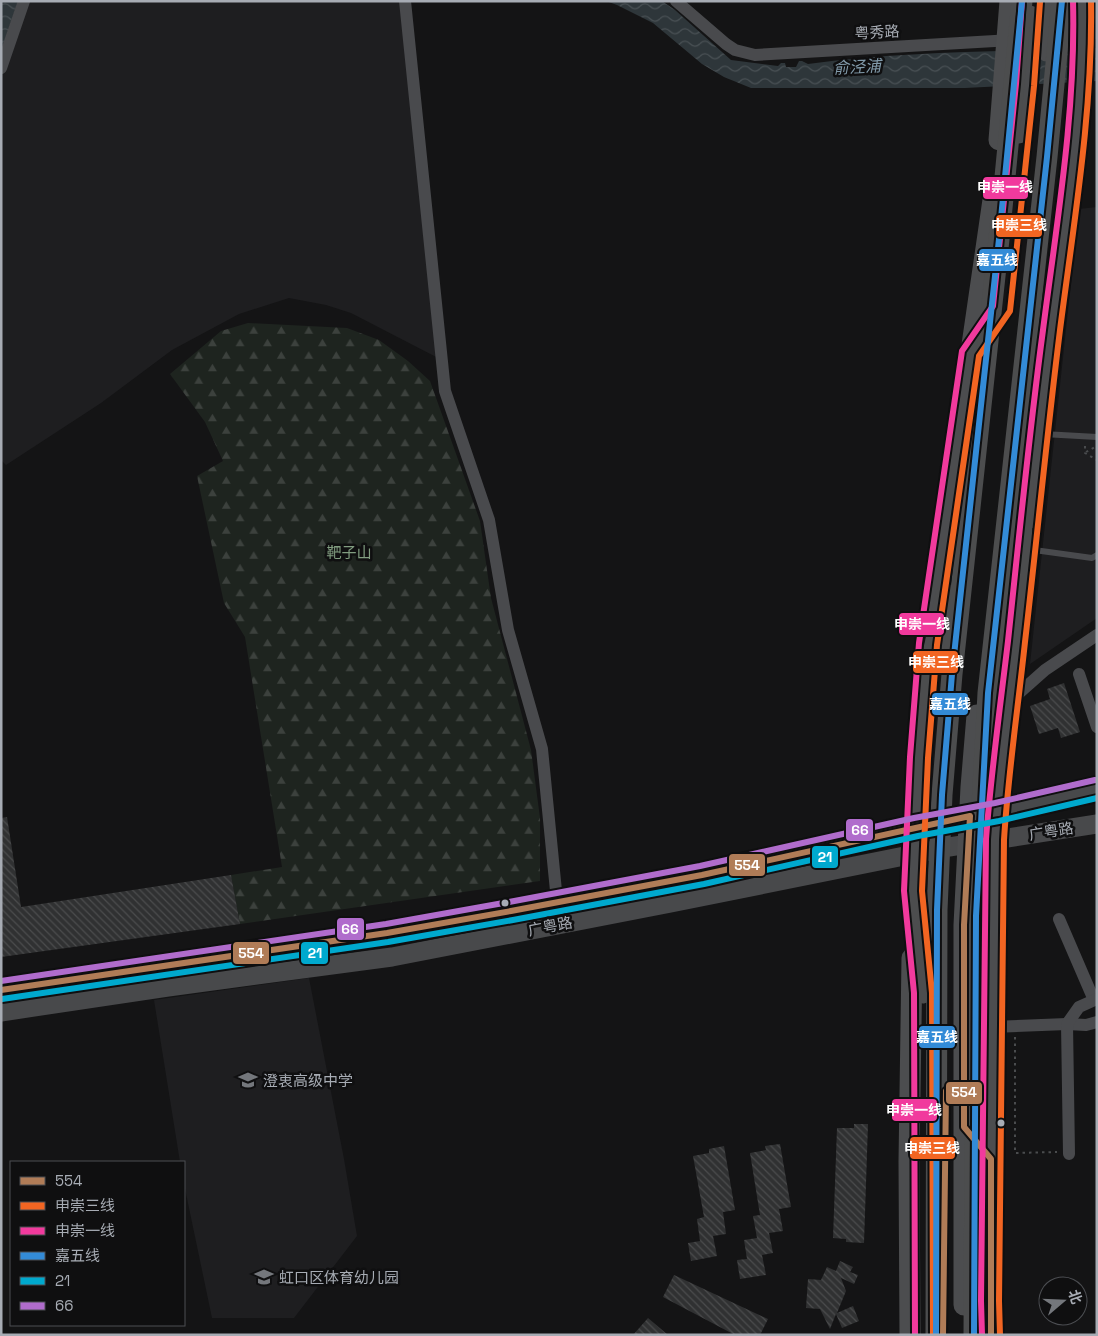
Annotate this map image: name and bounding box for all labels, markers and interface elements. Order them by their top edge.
street label: 粤秀路 [854,21,900,43]
water label: 俞泾浦 [832,55,885,79]
line badge: 申崇一线 [982,176,1029,200]
text: 申崇一线 [977,178,1033,196]
line badge: 申崇三线 [995,214,1043,238]
text: 申崇三线 [991,216,1047,234]
line badge: 嘉五线 [978,248,1016,272]
text: 嘉五线 [976,251,1018,269]
park label: 靶子山 [326,543,372,562]
line badge: 申崇一线 [898,612,945,636]
text: 申崇一线 [894,615,950,633]
line badge: 申崇三线 [912,650,959,674]
text: 申崇三线 [908,653,964,671]
line badge: 嘉五线 [931,692,969,716]
text: 嘉五线 [929,695,971,713]
line badge: 66 [845,818,874,842]
street label: 广粤路 [1027,818,1075,844]
text: 66 [851,821,869,839]
line badge: 21 [811,845,839,869]
text: 21 [818,848,832,866]
line badge: 554 [728,853,766,877]
text: 554 [734,856,760,874]
unlabelled marker [500,898,510,908]
street label: 广粤路 [526,912,574,940]
line badge: 66 [336,917,365,941]
text: 66 [341,920,359,938]
line badge: 554 [232,941,270,965]
line badge: 21 [300,941,329,965]
text: 554 [238,944,264,962]
text: 21 [308,944,322,962]
line badge: 嘉五线 [918,1025,956,1049]
text: 嘉五线 [916,1028,958,1046]
school or university icon: 澄衷高级中学 [237,1069,259,1091]
place label: 澄衷高级中学 [263,1071,353,1090]
line badge: 554 [945,1081,983,1105]
text: 554 [951,1083,977,1101]
line badge: 申崇一线 [891,1098,938,1122]
text: 申崇一线 [886,1101,942,1119]
unlabelled marker [996,1118,1006,1128]
line badge: 申崇三线 [909,1136,956,1160]
text: 申崇三线 [904,1139,960,1157]
legend [10,1161,185,1326]
text: 554 [55,1171,82,1190]
text: 申崇三线 [55,1196,115,1215]
text: 申崇一线 [55,1221,115,1240]
text: 嘉五线 [55,1246,100,1265]
school or university icon: 虹口区体育幼儿园 [253,1266,275,1288]
place label: 虹口区体育幼儿园 [279,1268,399,1287]
text: 21 [55,1271,70,1290]
north arrow [1038,1276,1088,1326]
text: 北 [1065,1287,1086,1306]
text: 66 [55,1296,73,1315]

